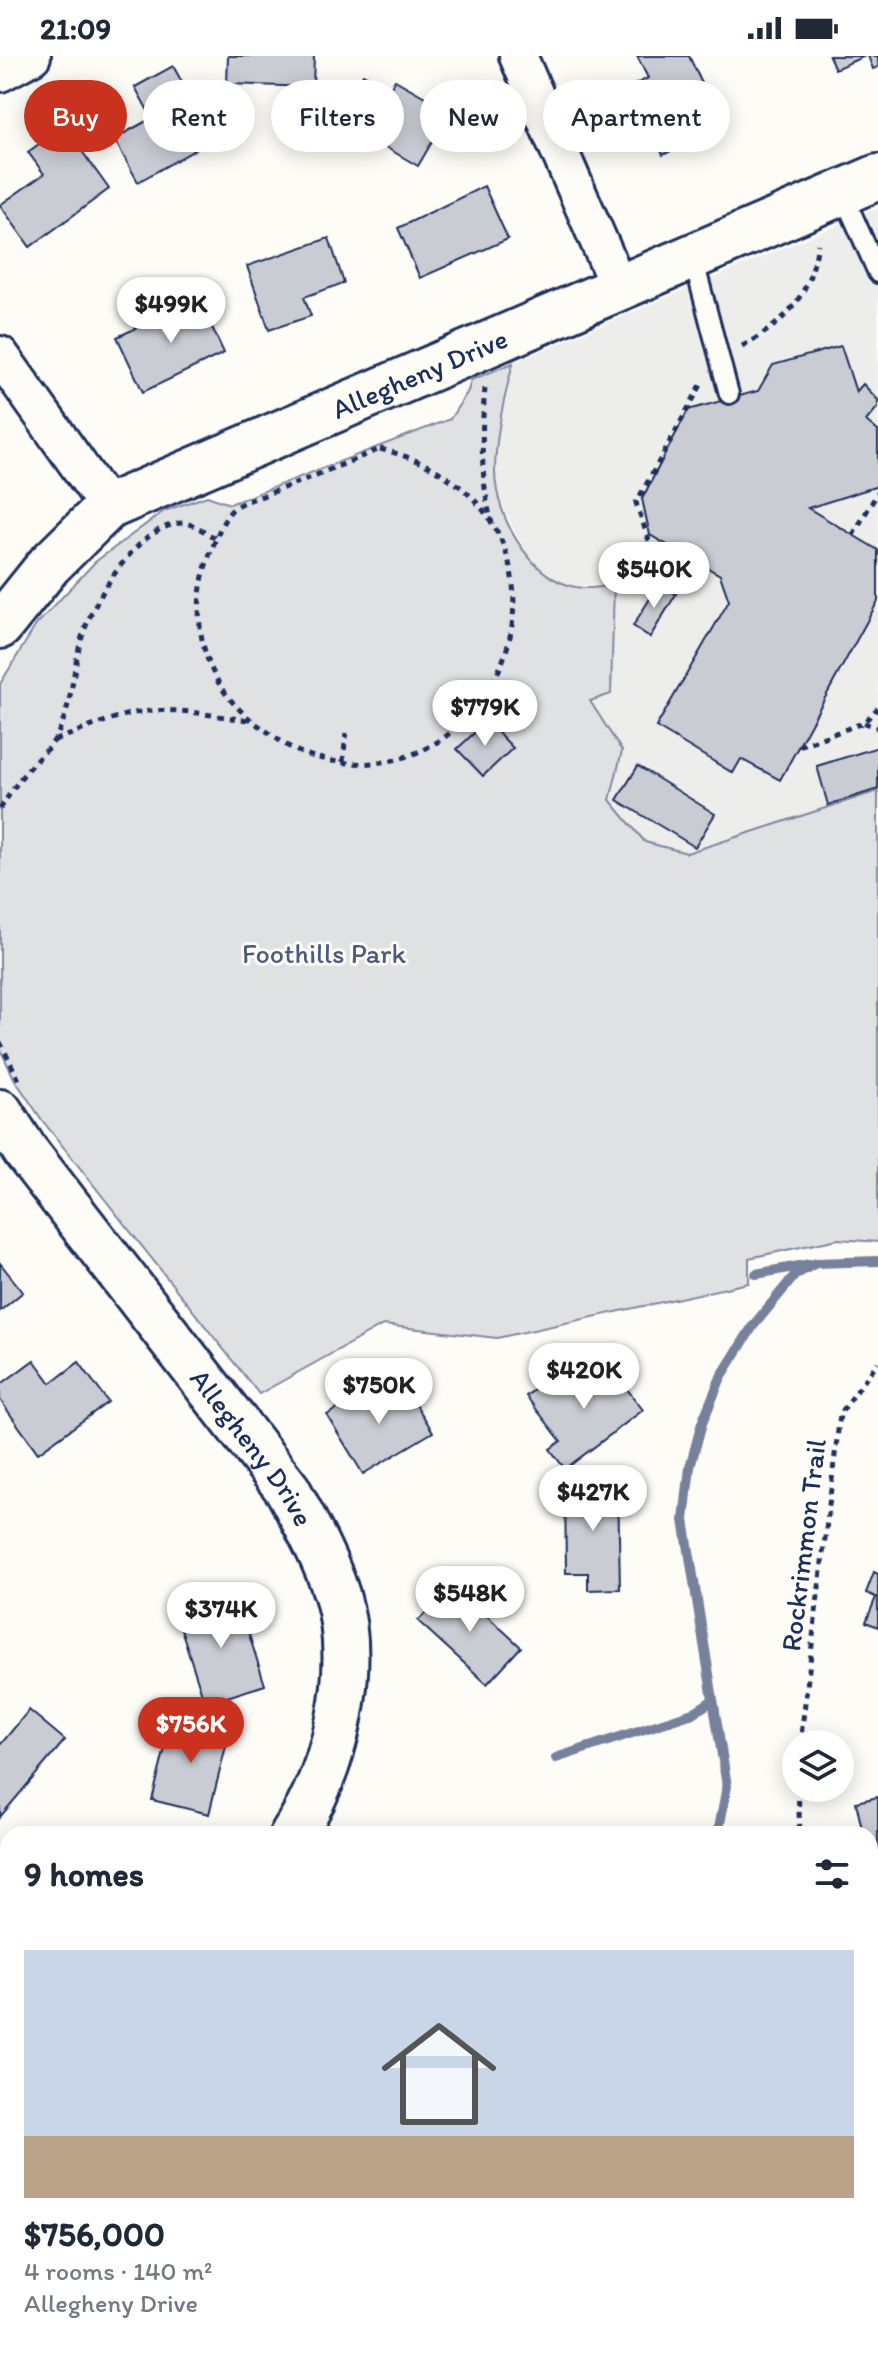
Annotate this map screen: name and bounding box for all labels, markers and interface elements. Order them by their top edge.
text: 21:09 [40,10,111,47]
chip: Buy [24,80,127,152]
chip: Rent [143,80,255,152]
chip: Filters [271,80,404,152]
chip: New [420,80,527,152]
chip: Apartment [543,80,730,152]
pin: $499K [115,277,227,345]
text: $499K [135,287,207,319]
street label: Allegheny Drive [327,321,512,426]
pin: $540K [598,542,710,610]
text: $540K [616,552,692,584]
pin: $779K [429,680,541,748]
text: $779K [450,690,520,722]
park label: Foothills Park [242,936,406,970]
pin: $420K [528,1343,640,1411]
text: $420K [546,1353,622,1385]
pin: $750K [323,1358,435,1426]
street label: Allegheny Drive [183,1362,321,1532]
text: $750K [343,1368,415,1400]
street label: Rockrimmon Trail [773,1437,833,1653]
pin: $427K [537,1465,649,1533]
text: $427K [557,1475,629,1507]
pin: $548K [414,1566,526,1634]
text: $548K [433,1576,507,1608]
pin: $374K [165,1582,277,1650]
text: $374K [185,1592,257,1624]
pin: $756K [135,1697,247,1765]
text: $756K [156,1707,226,1739]
map controls [782,1730,854,1802]
button: layers [782,1730,854,1802]
icon: filters [810,1852,854,1896]
text: 9 homes [24,1854,144,1895]
icon: home [367,2002,511,2146]
text: $756,000 [24,2214,165,2255]
text: 4 rooms · 140 m² [24,2255,212,2287]
text: Allegheny Drive [24,2287,198,2319]

